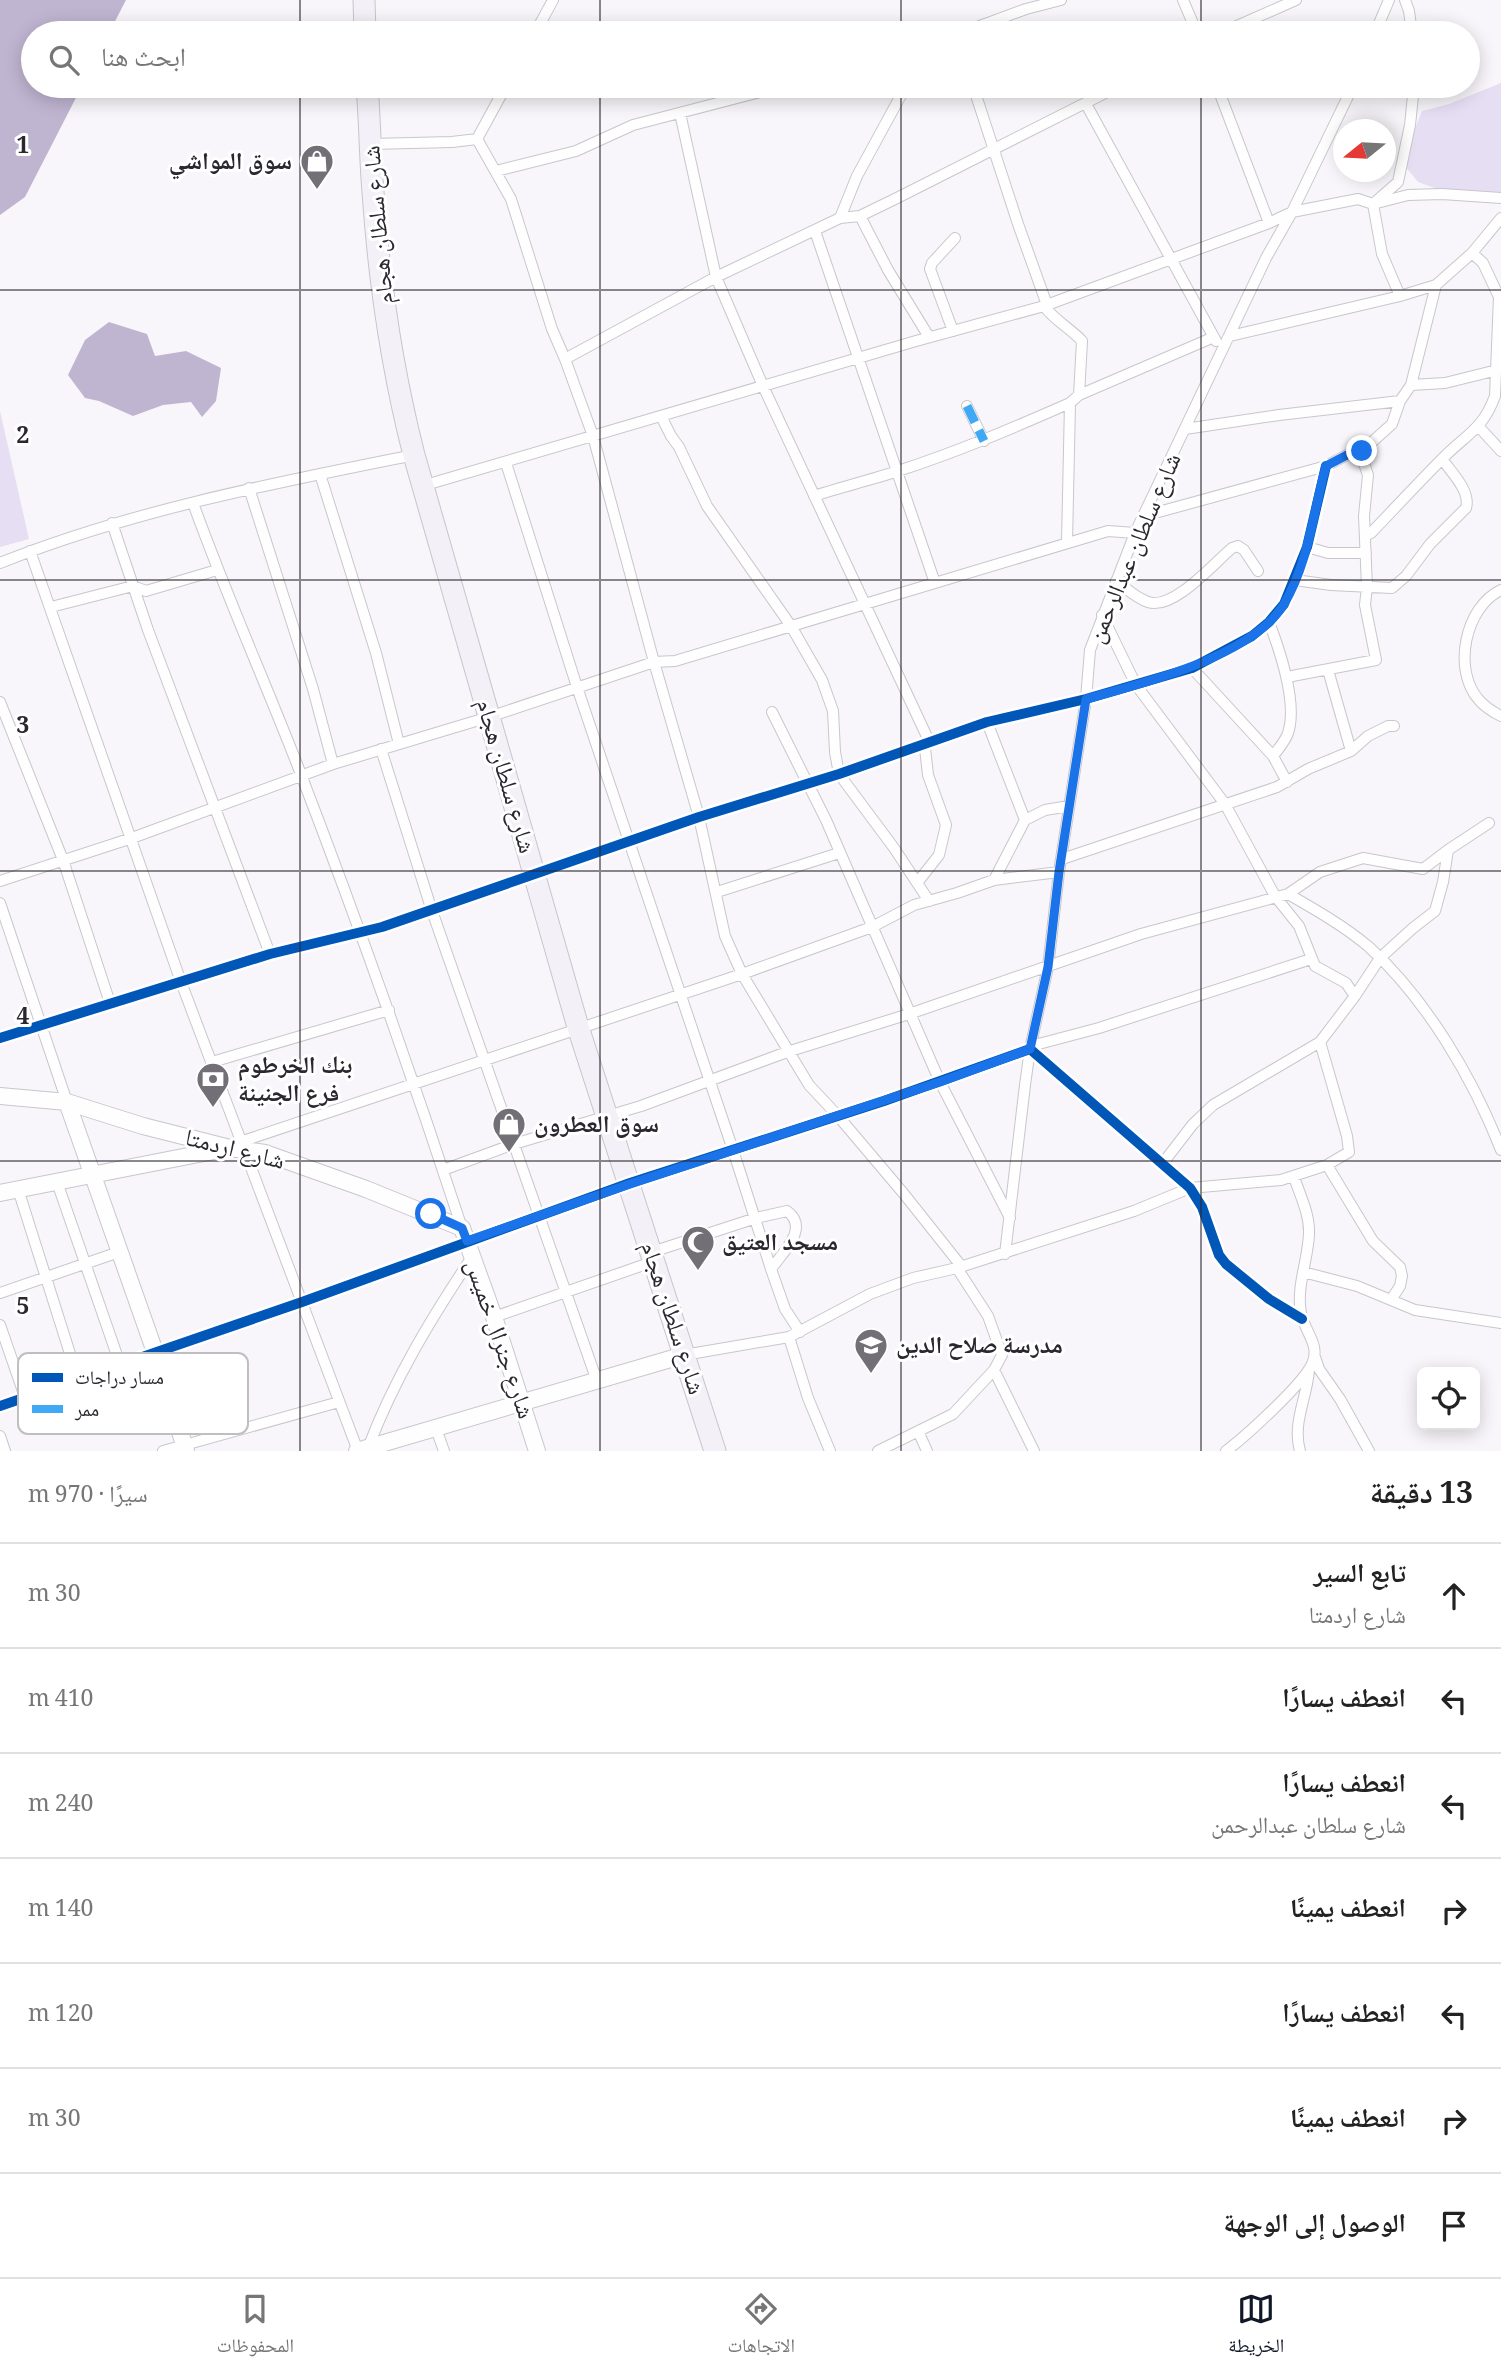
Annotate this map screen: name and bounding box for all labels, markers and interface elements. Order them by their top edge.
search box [21,21,1480,98]
text: ابحث هنا [101,38,186,82]
icon: search [45,41,83,79]
north arrow [1333,119,1396,182]
text: 1 [17,128,29,168]
shop icon: سوق المواشي [298,142,336,191]
place label: سوق المواشي [169,143,292,184]
street label: شارع سلطان هجام [353,144,408,306]
text: 2 [17,418,29,458]
route end [1346,435,1377,466]
street label: شارع سلطان عبدالرحمن [1078,447,1195,651]
street label: شارع سلطان هجام [462,695,545,859]
text: 3 [17,708,29,748]
text: 4 [17,999,30,1039]
place label: بنك الخرطوم فرع الجنينة [238,1047,352,1116]
bank icon: بنك الخرطوم فرع الجنينة [194,1060,232,1109]
shop icon: سوق العطرون [490,1105,528,1154]
place label: سوق العطرون [534,1106,659,1147]
street label: شارع اردمتا [180,1119,289,1184]
route start [415,1198,446,1229]
mosque icon: مسجد العتيق [679,1223,717,1272]
place label: مسجد العتيق [722,1224,838,1265]
street label: شارع سلطان هجام [627,1237,715,1401]
street label: شارع جنرال خميس [451,1254,544,1425]
text: 5 [17,1289,29,1329]
school or university icon: مدرسة صلاح الدين [852,1326,890,1375]
place label: مدرسة صلاح الدين [896,1327,1063,1368]
legend [18,1353,248,1434]
text: مسار دراجات [75,1364,164,1396]
map controls [1417,1367,1480,1430]
button: locate [1417,1367,1480,1430]
text: ممر [74,1396,99,1428]
text: 13 دقيقة [1370,1471,1473,1522]
text: سيرًا · 970 m [28,1477,148,1517]
text: تابع السير [1314,1554,1406,1598]
text: 30 m [28,1576,81,1616]
icon: ahead [1435,1577,1473,1615]
text: شارع اردمتا [1309,1598,1406,1638]
text: انعطف يسارًا [1282,1679,1406,1723]
text: 410 m [28,1681,93,1721]
icon: left [1435,1682,1473,1720]
text: انعطف يسارًا [1282,1764,1406,1808]
text: 240 m [28,1786,93,1826]
icon: left [1435,1787,1473,1825]
text: شارع سلطان عبدالرحمن [1211,1808,1406,1848]
text: انعطف يمينًا [1290,1889,1406,1933]
text: 140 m [28,1891,93,1931]
icon: right [1435,1892,1473,1930]
text: انعطف يسارًا [1282,1994,1406,2038]
text: 120 m [28,1996,93,2036]
icon: left [1435,1997,1473,2035]
text: انعطف يمينًا [1290,2099,1406,2143]
text: 30 m [28,2101,81,2141]
icon: right [1435,2102,1473,2140]
text: الوصول إلى الوجهة [1224,2204,1406,2248]
icon: arrive [1435,2207,1473,2245]
tab: المحفوظات [217,2290,294,2364]
tab: الاتجاهات [727,2290,795,2364]
tab: الخريطة [1228,2290,1284,2364]

